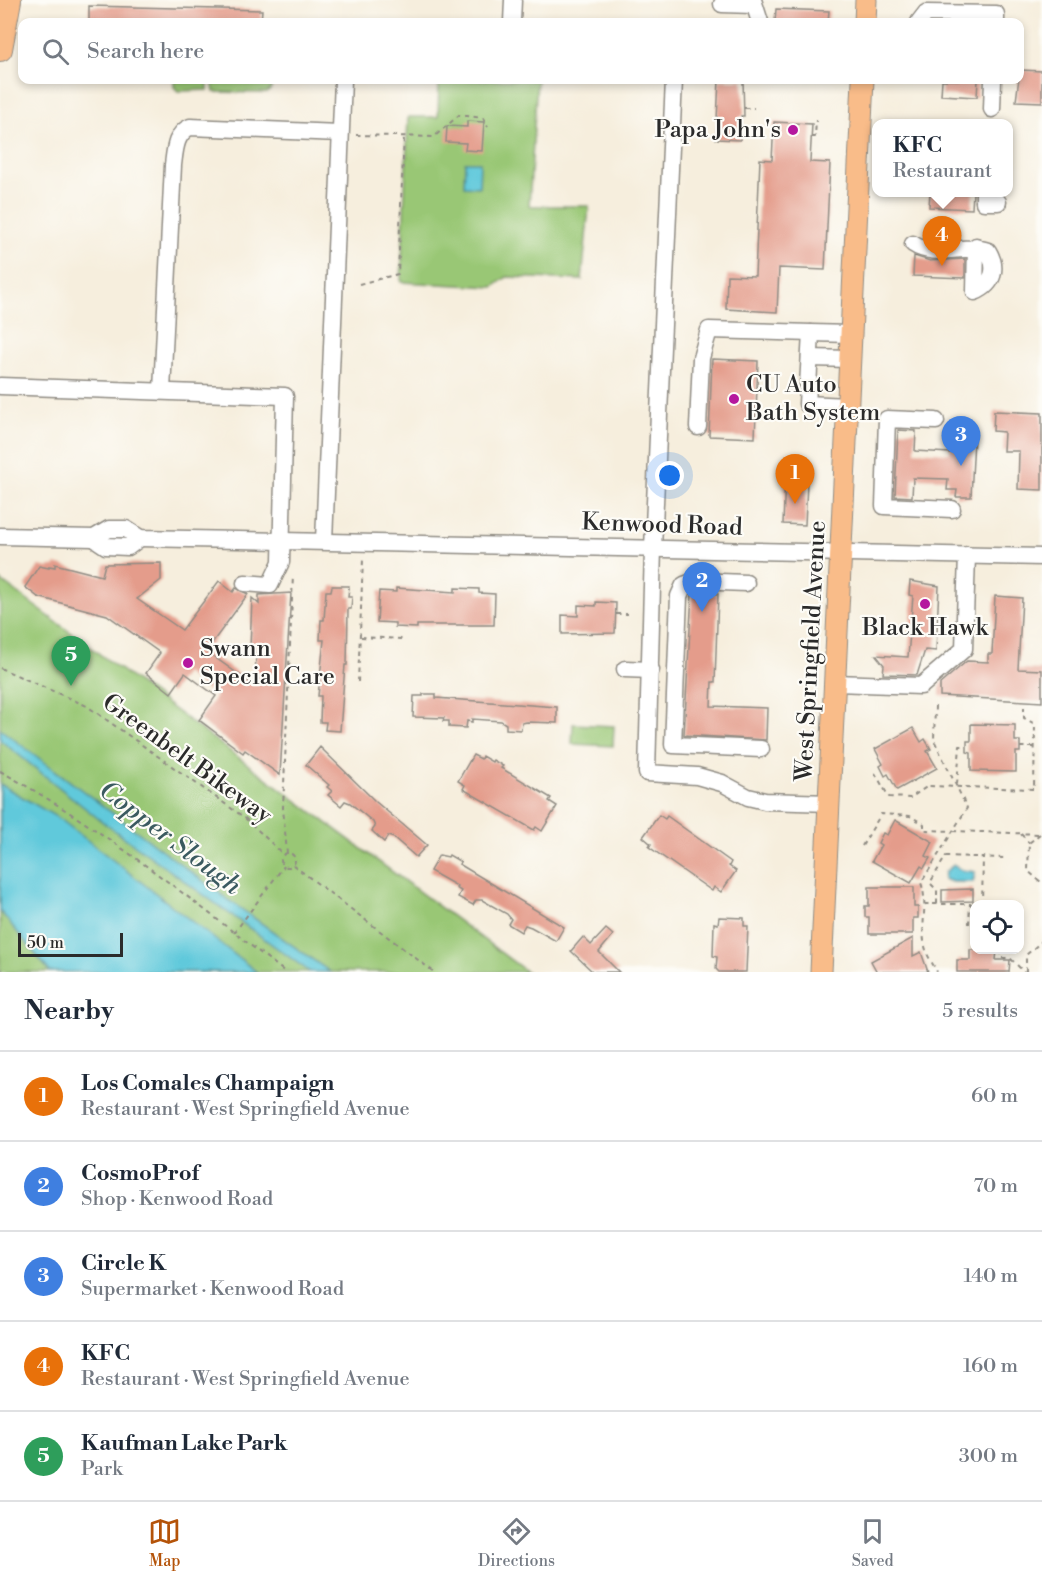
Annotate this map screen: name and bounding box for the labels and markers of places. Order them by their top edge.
place label: Papa John's [654,115,781,145]
marker: Papa John's [786,123,800,137]
pin: 4 [922,216,962,266]
place label: CU Auto Bath System [745,370,880,428]
marker: CU Auto Bath System [727,392,741,406]
pin: 3 [942,416,980,466]
pin: 1 [776,454,814,504]
pin: 2 [682,562,722,612]
marker: Black Hawk [918,597,932,611]
place label: Black Hawk [861,613,989,643]
place label: Swann Special Care [200,634,335,692]
pin: 5 [52,636,90,686]
marker: Swann Special Care [181,656,195,670]

